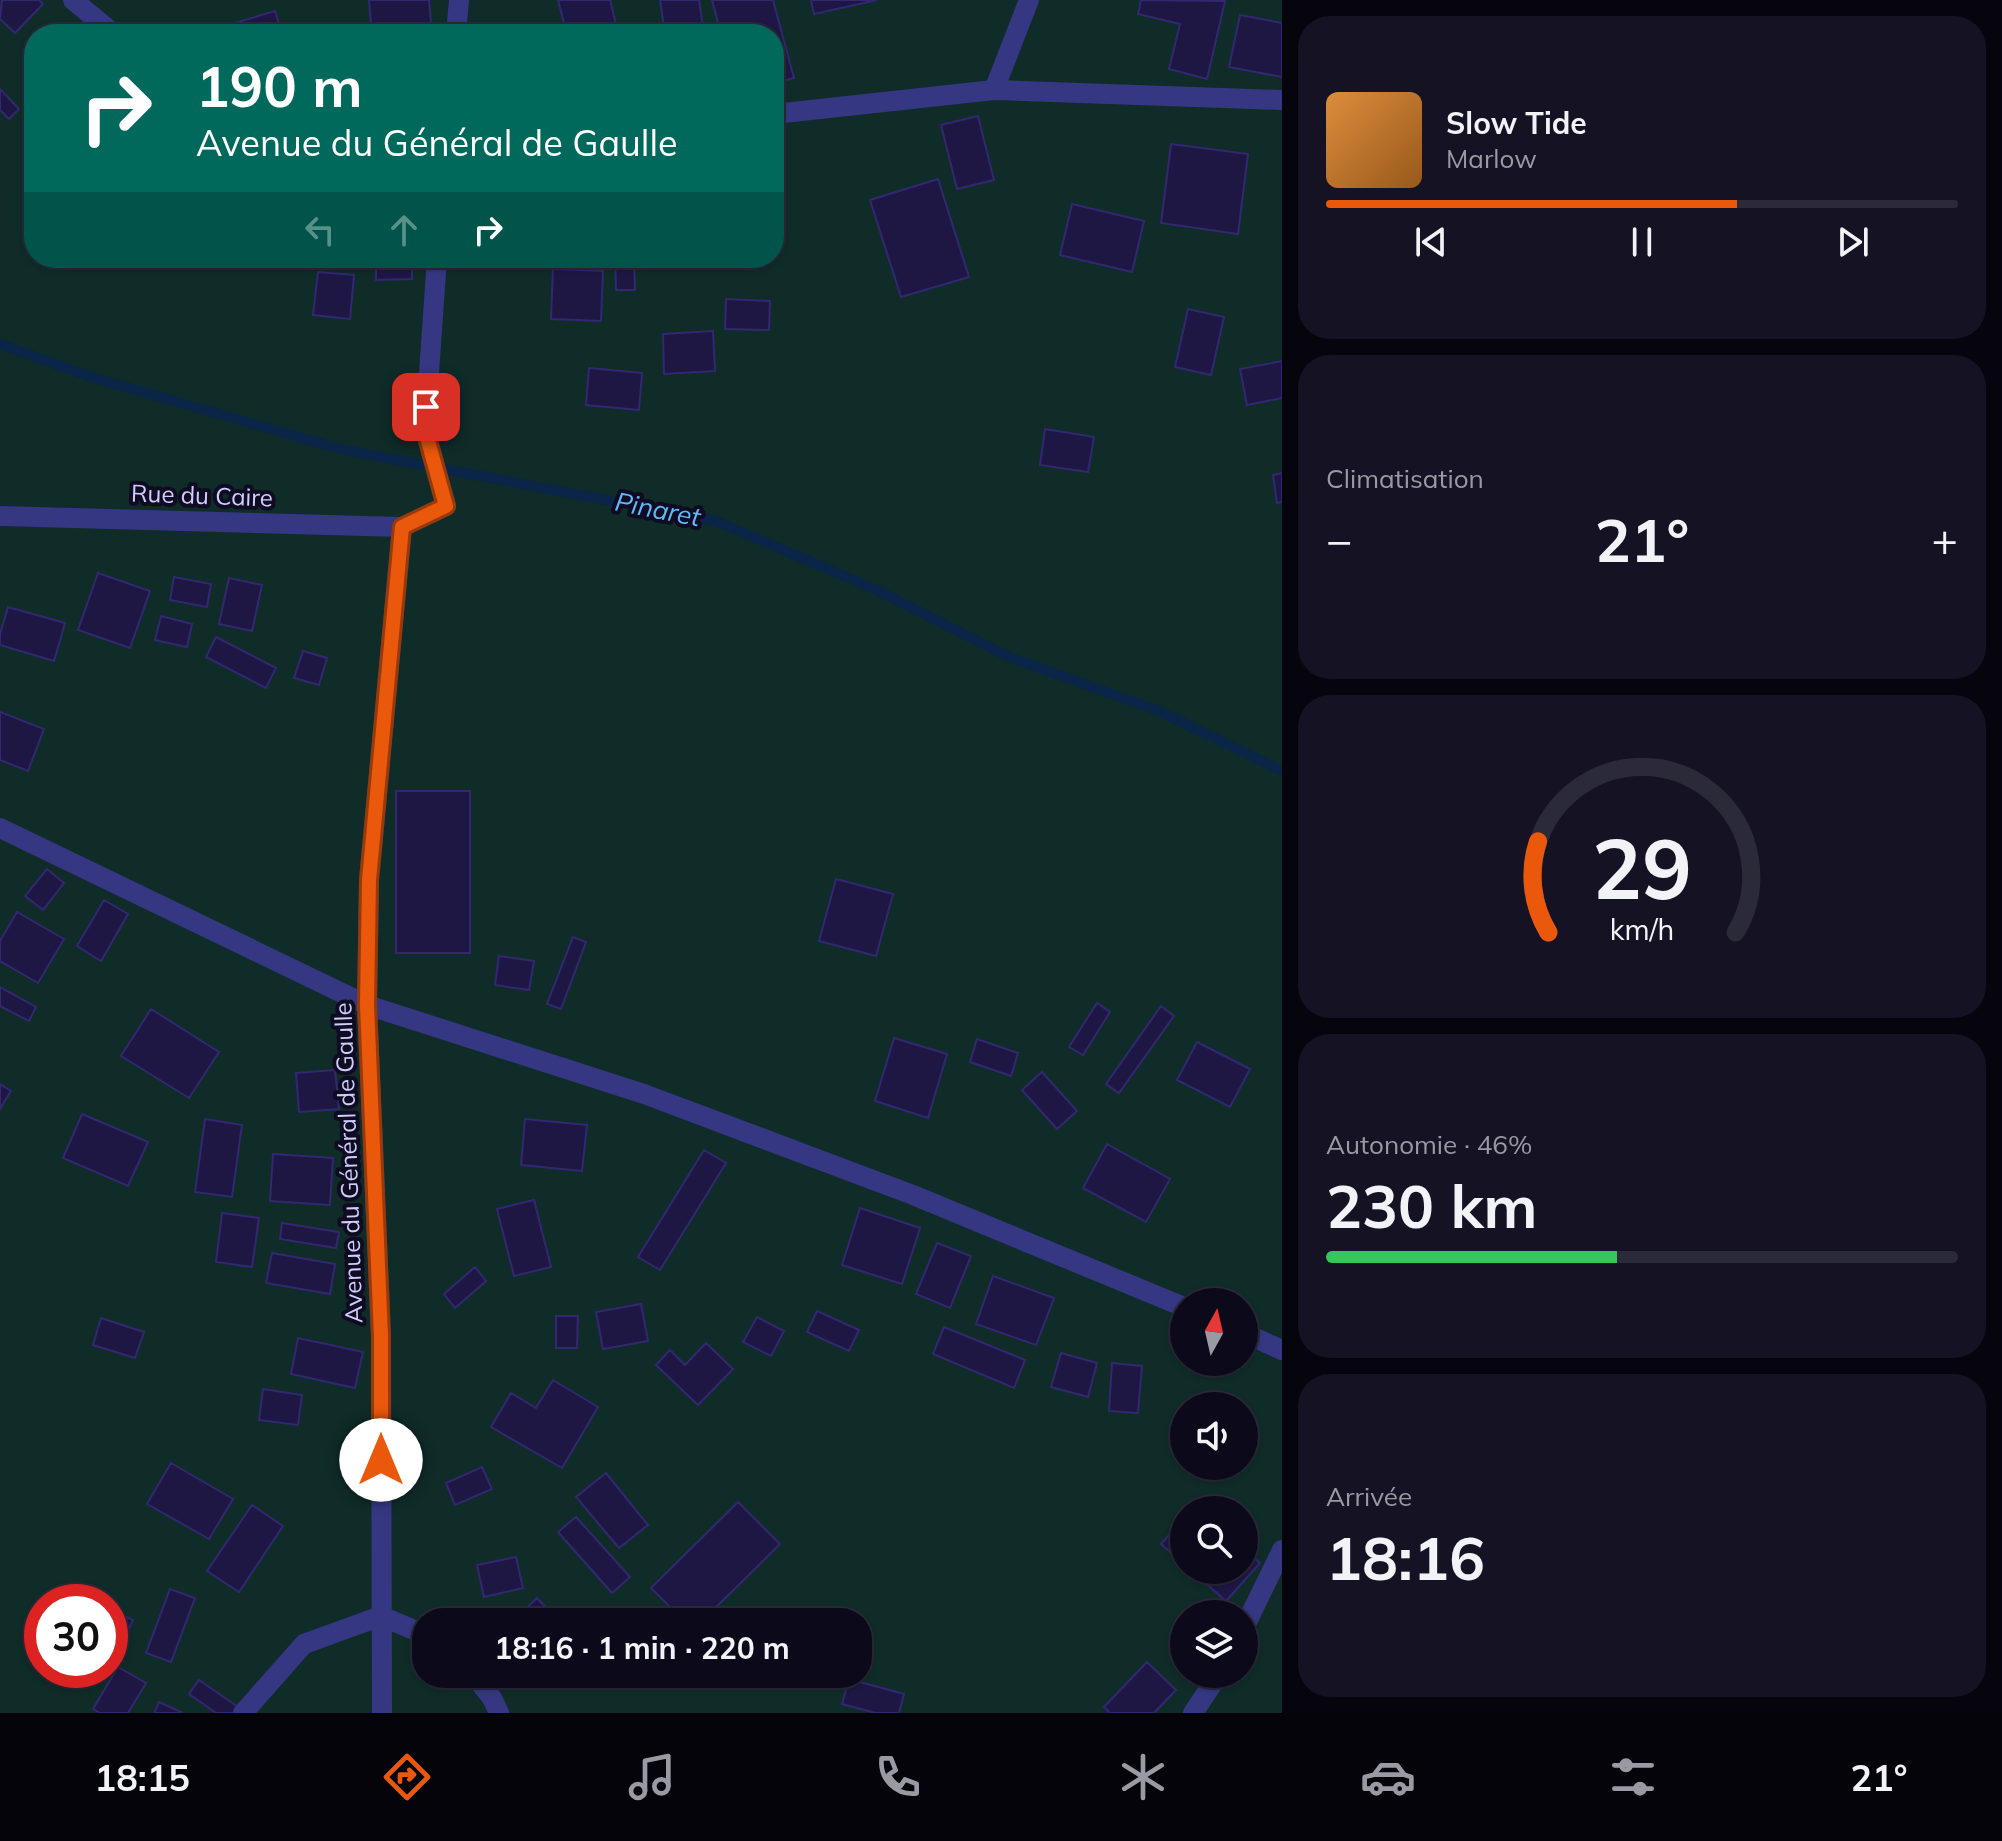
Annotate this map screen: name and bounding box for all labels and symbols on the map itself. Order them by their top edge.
pin [392,373,460,441]
street label: Rue du Caire [130,478,274,512]
water label: Pinaret [612,485,704,534]
street label: Avenue du Général de Gaulle [327,1002,369,1324]
north arrow [1170,1288,1258,1376]
position arrow [339,1418,423,1502]
speed limit sign: 30 [24,1584,128,1688]

